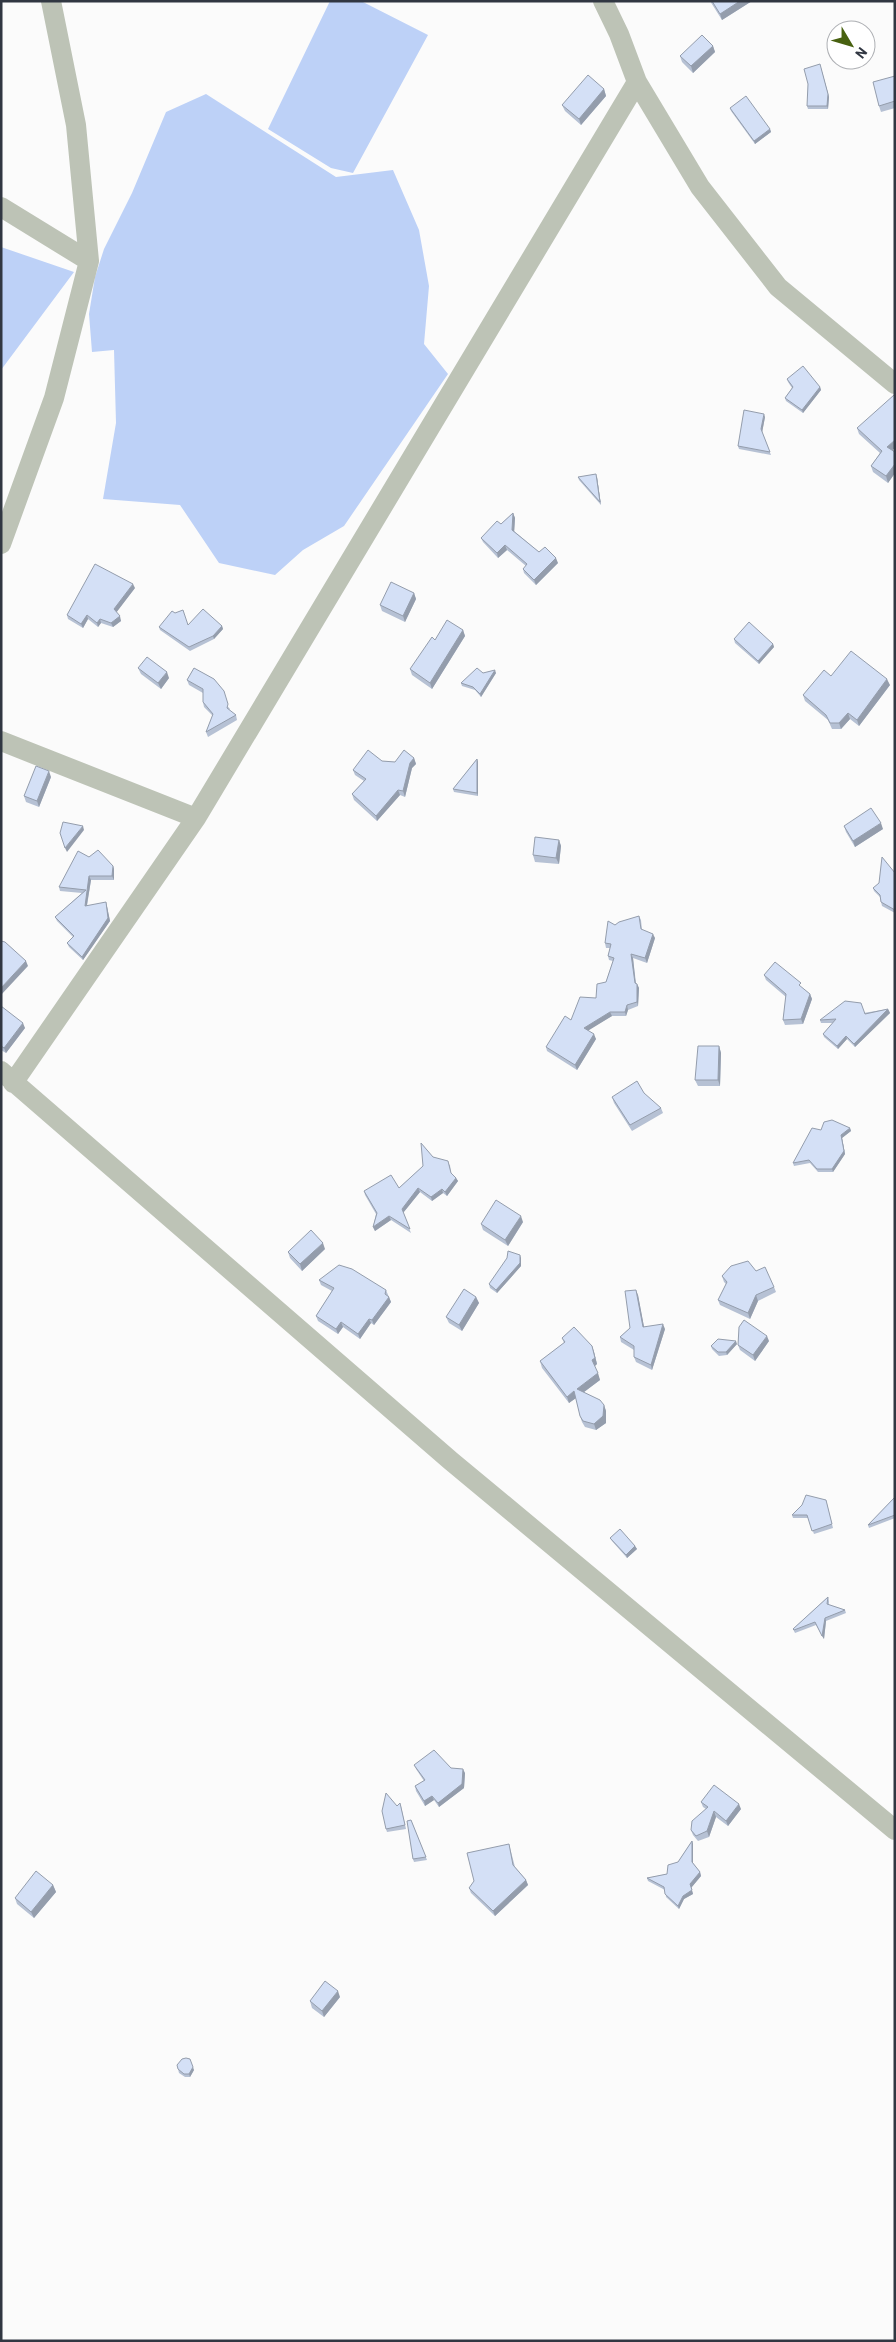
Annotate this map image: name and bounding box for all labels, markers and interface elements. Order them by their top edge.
north arrow [826,20,876,70]
text: N [852,44,871,62]

